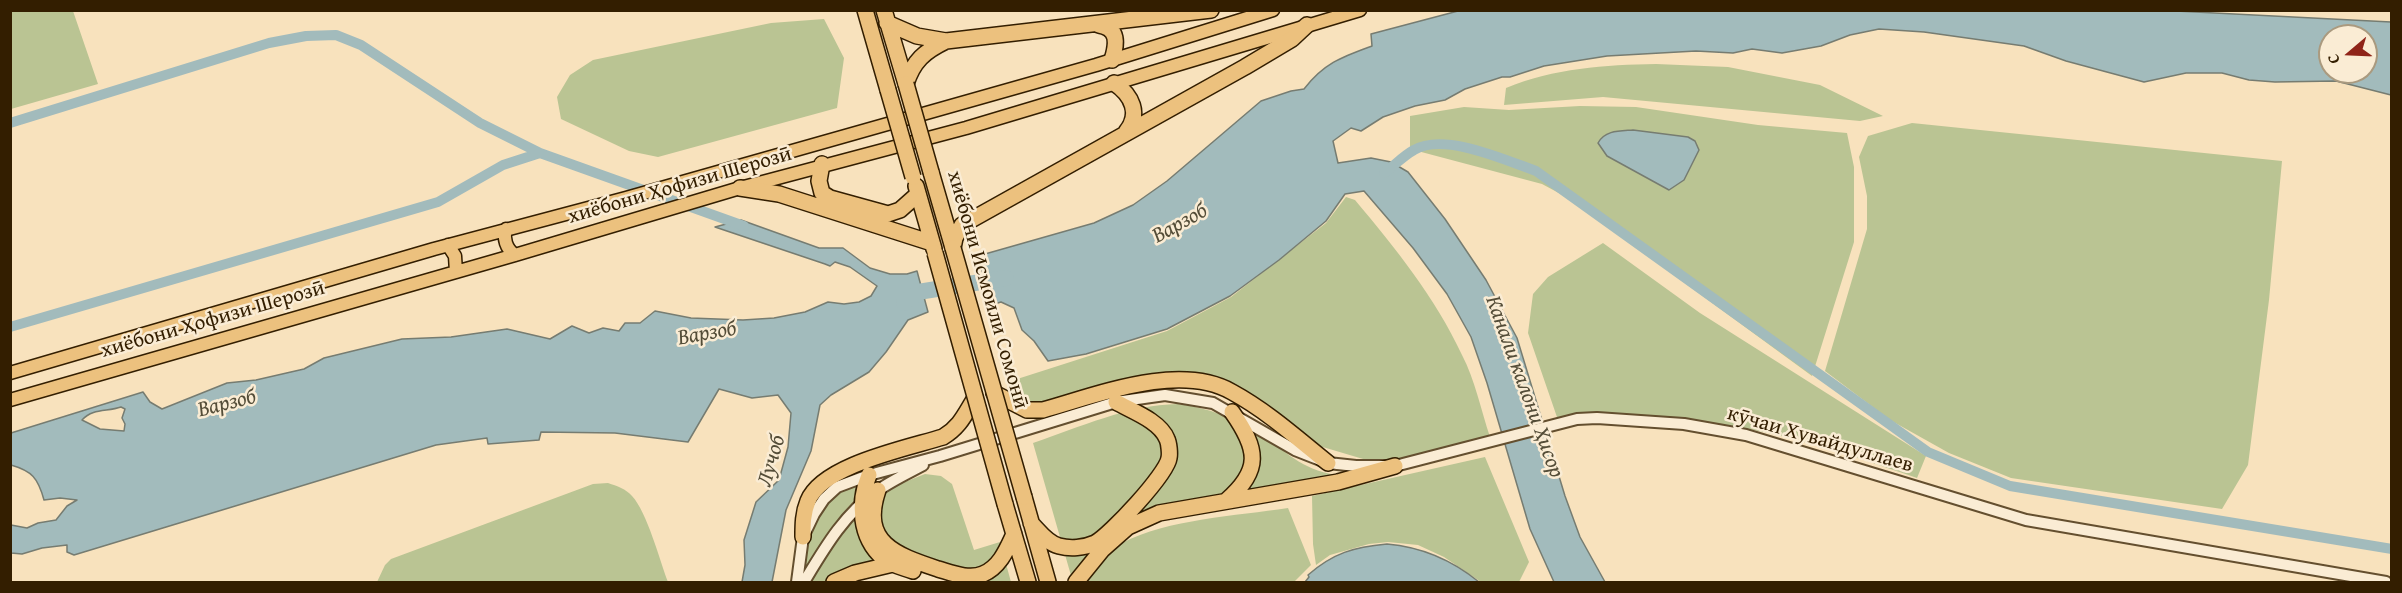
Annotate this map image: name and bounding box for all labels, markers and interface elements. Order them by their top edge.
north arrow [2318,24,2378,84]
text: С [2320,51,2346,67]
street label: хиёбони Ҳофизи Шерозӣ [565,142,795,230]
street label: хиёбони Исмоили Сомонӣ [941,168,1033,412]
water label: Варзоб [1148,198,1212,250]
street label: хиёбони Ҳофизи Шерозӣ [98,276,328,364]
water label: Канали калони Ҳисор [1479,292,1569,482]
water label: Варзоб [676,316,738,352]
water label: Варзоб [195,384,259,424]
street label: кӯчаи Хувайдуллаев [1724,401,1916,479]
water label: Лучоб [752,432,792,490]

